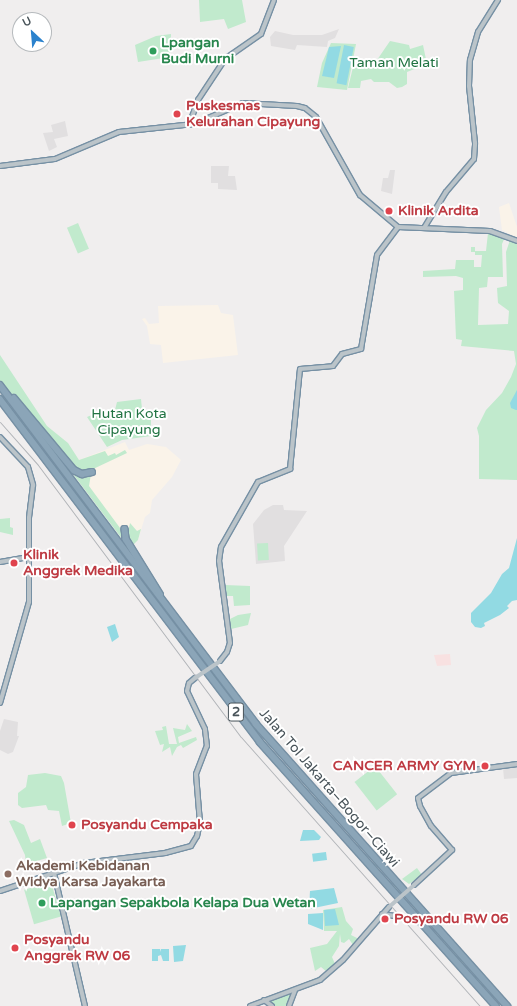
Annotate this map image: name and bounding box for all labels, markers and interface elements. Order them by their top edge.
north arrow [12,12,52,52]
text: U [20,14,34,29]
place label: Lpangan Budi Murni [161,35,234,68]
marker: Lpangan Budi Murni [148,46,158,56]
park label: Taman Melati [349,55,439,71]
place label: Puskesmas Kelurahan Cipayung [186,98,320,130]
marker: Puskesmas Kelurahan Cipayung [171,108,183,120]
place label: Klinik Ardita [398,203,479,219]
marker: Klinik Ardita [383,205,395,217]
park label: Hutan Kota Cipayung [91,406,167,438]
place label: Klinik Anggrek Medika [23,547,133,580]
marker: Klinik Anggrek Medika [8,557,20,569]
road number: 2 [227,701,245,723]
street label: Jalan Tol Jakarta–Bogor–Ciawi [255,705,403,871]
place label: CANCER ARMY GYM [333,758,476,774]
marker: CANCER ARMY GYM [479,760,491,772]
place label: Posyandu Cempaka [81,817,213,833]
marker: Posyandu Cempaka [66,819,78,831]
place label: Akademi Kebidanan Widya Karsa Jayakarta [16,858,166,890]
marker: Akademi Kebidanan Widya Karsa Jayakarta [3,869,13,879]
place label: Lapangan Sepakbola Kelapa Dua Wetan [50,895,316,911]
marker: Lapangan Sepakbola Kelapa Dua Wetan [37,898,47,908]
place label: Posyandu RW 06 [394,911,509,927]
marker: Posyandu RW 06 [379,913,391,925]
place label: Posyandu Anggrek RW 06 [24,932,130,964]
marker: Posyandu Anggrek RW 06 [9,942,21,954]

